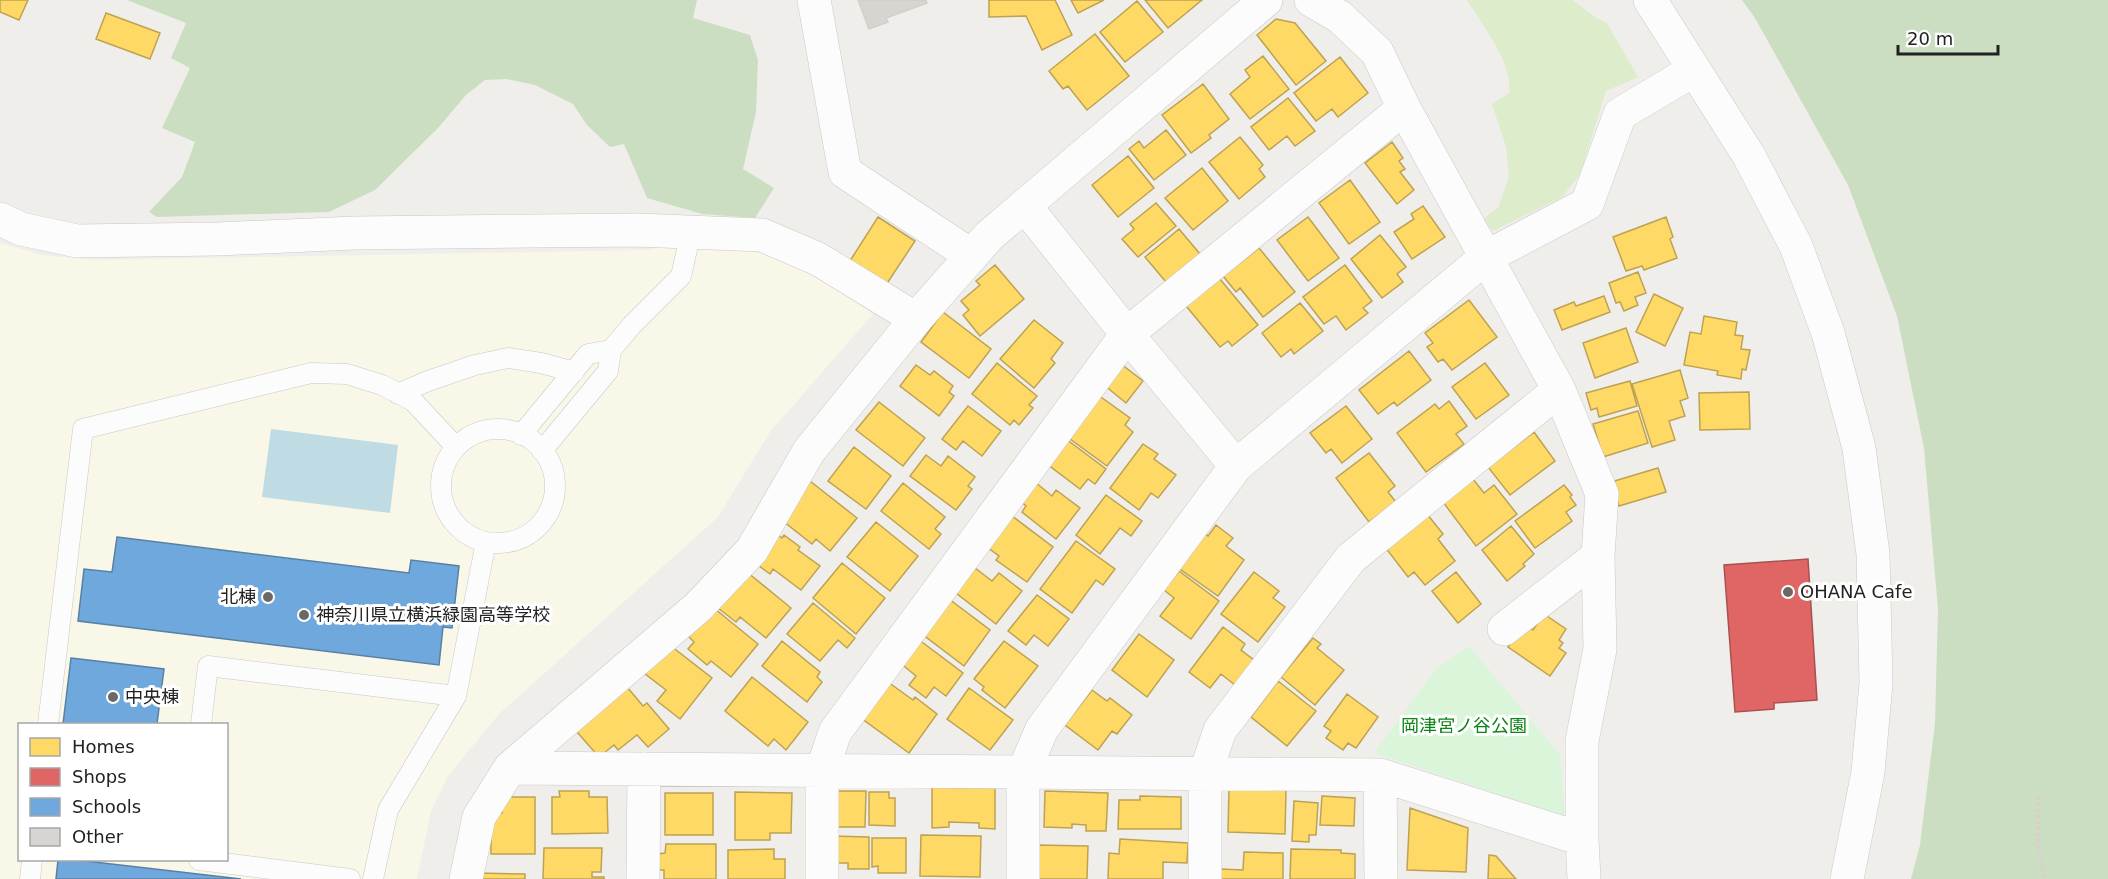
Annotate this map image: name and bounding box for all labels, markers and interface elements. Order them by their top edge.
scale bar [1898,18,1998,56]
text: 20 m [1907,28,1953,49]
place label: OHANA Cafe [1800,581,1913,602]
marker: OHANA Cafe [1781,585,1795,599]
place label: 北棟 [220,586,256,607]
marker: 北棟 [261,590,275,604]
place label: 神奈川県立横浜緑園高等学校 [316,604,550,625]
marker: 神奈川県立横浜緑園高等学校 [297,608,311,622]
place label: 中央棟 [125,686,179,707]
marker: 中央棟 [106,690,120,704]
park label: 岡津宮ノ谷公園 [1401,715,1527,736]
legend [18,723,228,861]
text: Homes [72,736,135,757]
text: Shops [72,766,127,787]
text: Schools [72,796,141,817]
text: Other [72,826,124,847]

